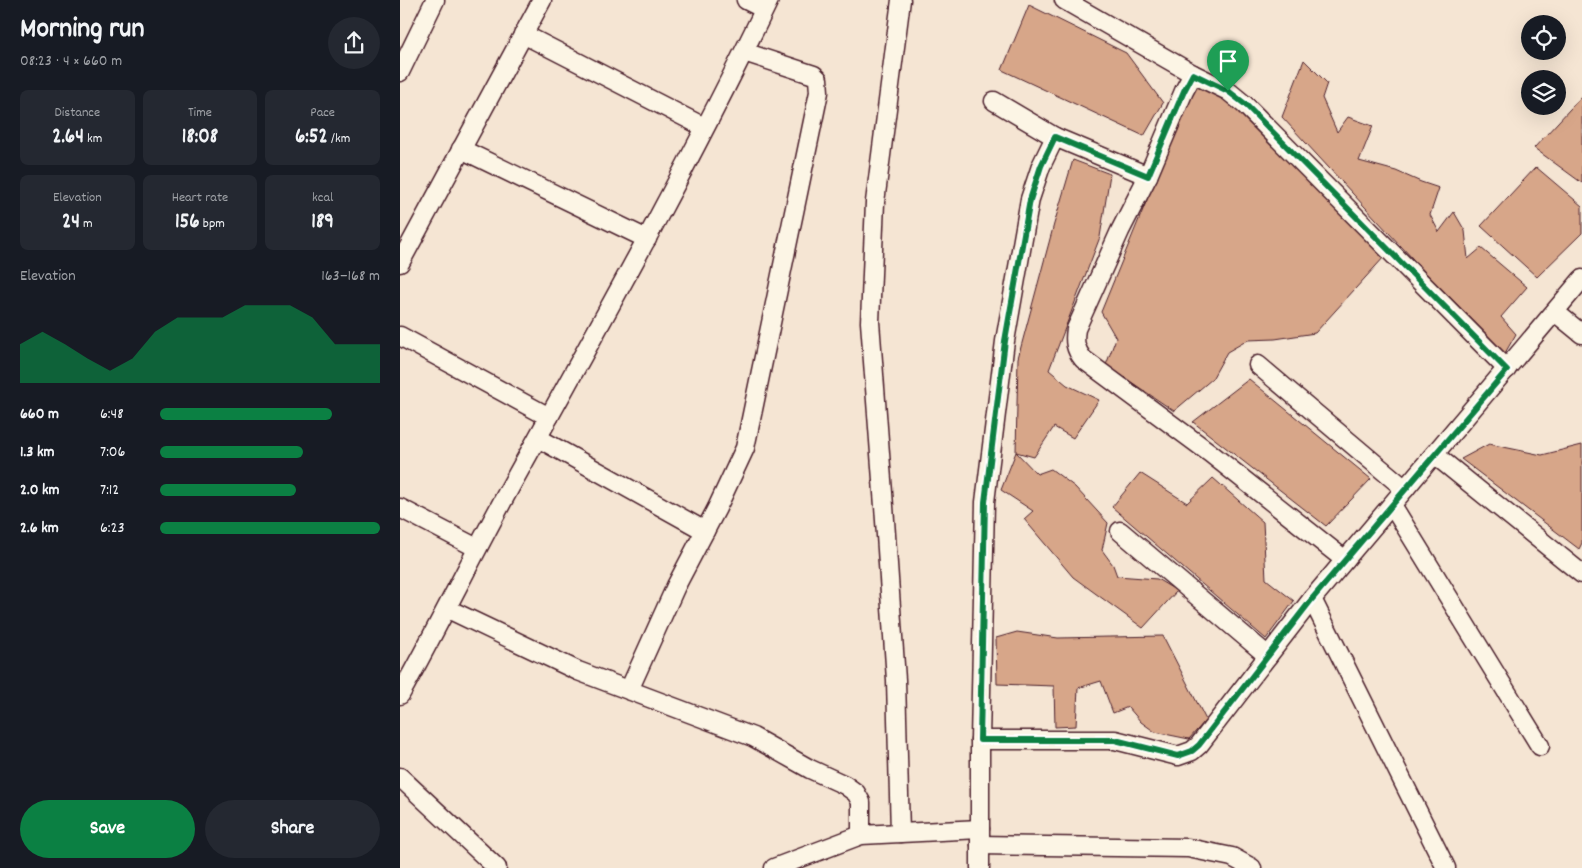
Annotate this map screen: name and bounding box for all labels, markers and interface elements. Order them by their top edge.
text: Morning run [20,11,144,51]
map controls [1521,15,1566,115]
button: locate [1521,15,1566,60]
button: share [328,17,380,69]
pin [1207,40,1249,91]
icon: arrive [1214,47,1242,75]
text: 08:23 · 4 × 660 m [20,50,122,73]
button: layers [1521,70,1566,115]
text: Distance [54,103,100,123]
text: Time [188,103,212,123]
text: Pace [310,103,335,123]
text: 2.64 [52,123,84,153]
text: 18:08 [182,123,218,153]
text: 6:52 [295,123,328,153]
text: km [84,129,102,149]
text: /km [328,129,350,149]
text: Elevation [53,188,102,208]
text: Heart rate [172,188,228,208]
text: kcal [312,188,333,208]
text: 24 [62,208,80,238]
text: 156 [175,208,200,238]
text: 189 [311,208,334,238]
text: m [80,214,93,234]
text: bpm [200,214,225,234]
text: Elevation [20,265,76,288]
text: 163–168 m [321,265,380,288]
text: 660 m [20,403,59,426]
text: 6:48 [100,403,124,426]
text: 1.3 km [20,441,54,464]
text: 7:06 [100,441,125,464]
text: 2.0 km [20,479,60,502]
text: 7:12 [100,479,119,502]
text: 2.6 km [20,517,59,540]
text: 6:23 [100,517,125,540]
button: Save [20,800,195,858]
button: Share [205,800,380,858]

